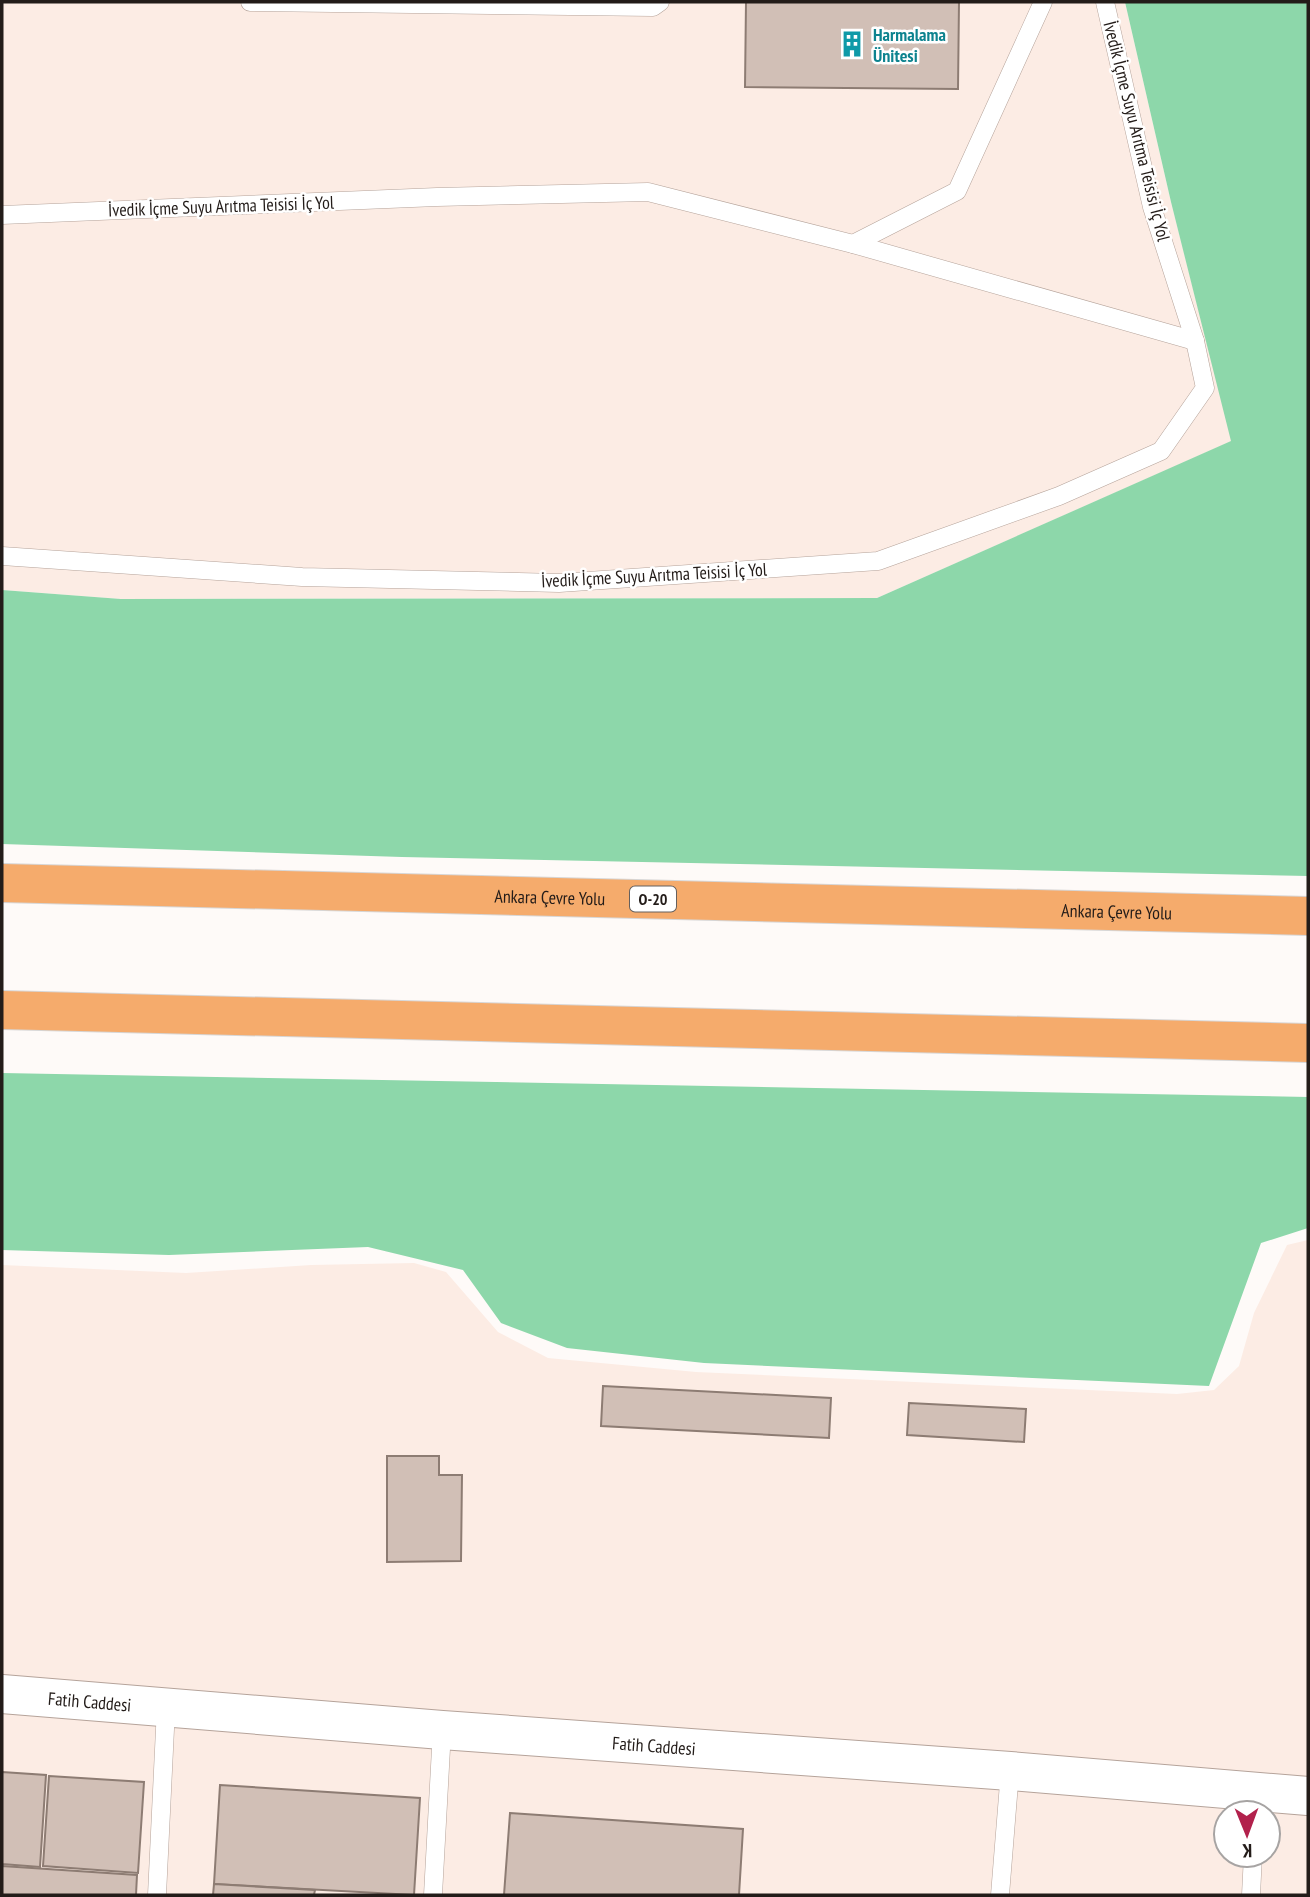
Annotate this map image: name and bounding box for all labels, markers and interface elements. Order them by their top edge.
street label: İvedik İçme Suyu Arıtma Teisisi İç Yol [1098,19,1176,244]
place label: Harmalama Ünitesi [873,23,946,67]
building icon: Harmalama Ünitesi [837,29,867,59]
street label: İvedik İçme Suyu Arıtma Teisisi İç Yol [108,191,335,221]
street label: İvedik İçme Suyu Arıtma Teisisi İç Yol [541,558,768,592]
street label: Ankara Çevre Yolu [494,884,606,910]
road number: O-20 [630,886,676,911]
street label: Ankara Çevre Yolu [1061,898,1172,924]
street label: Fatih Caddesi [47,1686,132,1716]
street label: Fatih Caddesi [612,1731,696,1760]
north arrow [1212,1799,1282,1869]
text: K [1242,1839,1252,1863]

